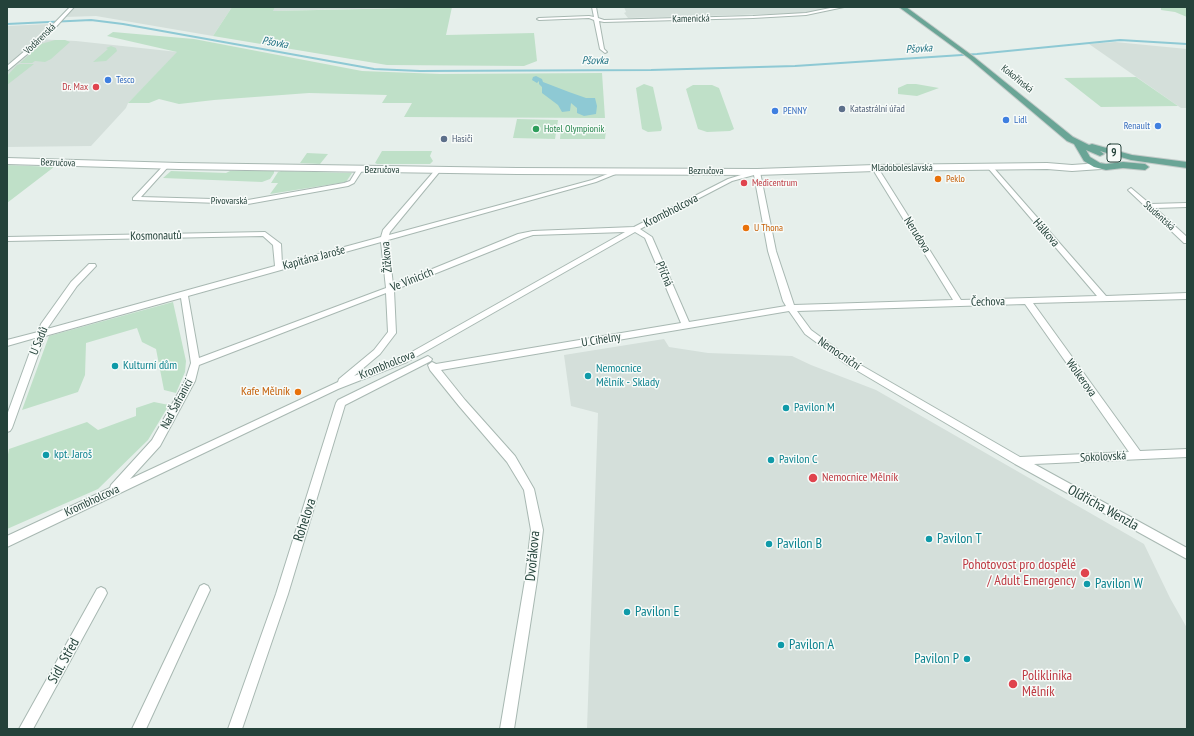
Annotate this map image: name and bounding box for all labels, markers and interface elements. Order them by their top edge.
street label: Kamenická [672,13,710,25]
street label: Vodárenská [22,21,58,57]
water label: Pšovka [261,34,289,52]
water label: Pšovka [905,42,933,56]
water label: Pšovka [582,54,608,68]
street label: Kokořínská [999,63,1035,95]
place label: Tesco [116,74,135,86]
marker: Tesco [103,75,113,85]
place label: Dr. Max [62,81,88,93]
marker: Dr. Max [91,82,101,92]
place label: Katastrální úřad [850,103,905,115]
marker: Katastrální úřad [837,104,847,114]
place label: PENNY [783,105,807,117]
marker: PENNY [770,106,780,116]
place label: Lidl [1014,114,1027,126]
marker: Lidl [1001,115,1011,125]
place label: Renault [1124,120,1150,132]
marker: Renault [1153,121,1163,131]
place label: Hotel Olympionik [544,123,604,135]
marker: Hotel Olympionik [531,124,541,134]
place label: Hasiči [452,133,473,145]
marker: Hasiči [439,134,449,144]
road number: 9 [1107,144,1121,162]
street label: Bezručova [40,156,76,170]
street label: Mladoboleslavská [871,162,933,174]
street label: Bezručova [365,164,399,176]
street label: Bezručova [689,165,723,177]
place label: Peklo [946,173,965,185]
marker: Peklo [933,174,943,184]
place label: Medicentrum [752,177,797,189]
marker: Medicentrum [739,178,749,188]
street label: Krombholcova [641,191,701,231]
street label: Pivovarská [211,195,247,207]
street label: Studentská [1141,199,1177,233]
street label: Nerudova [900,214,934,256]
street label: Hálkova [1030,216,1062,250]
place label: U Thona [754,222,783,234]
marker: U Thona [741,223,751,233]
street label: Kosmonautů [130,228,182,244]
street label: Žižkova [378,241,396,273]
street label: Kapitána Jaroše [281,243,347,273]
street label: Příčná [652,259,676,289]
street label: Ve Vinicích [388,265,436,295]
street label: Čechova [971,295,1005,309]
street label: U Sadů [27,325,51,357]
street label: U Cihelny [580,330,622,350]
street label: Nemocniční [815,334,863,374]
street label: Krombholcova [357,347,417,383]
street label: Wolkerova [1063,356,1099,400]
place label: Kulturní dům [123,359,177,373]
marker: Kulturní dům [110,361,120,371]
place label: Nemocnice Mělník - Sklady [596,362,660,390]
marker: Nemocnice Mělník - Sklady [583,371,593,381]
street label: Nad Šafranicí [158,376,196,432]
place label: Kafe Mělník [241,385,290,399]
marker: Kafe Mělník [293,387,303,397]
place label: Pavilon M [794,401,835,415]
marker: Pavilon M [781,403,791,413]
place label: kpt. Jaroš [54,448,92,462]
street label: Sokolovská [1080,449,1126,465]
marker: kpt. Jaroš [41,450,51,460]
place label: Pavilon C [779,453,817,467]
marker: Pavilon C [766,455,776,465]
place label: Nemocnice Mělník [822,471,898,485]
marker: Nemocnice Mělník [807,472,819,484]
street label: Krombholcova [62,482,122,520]
street label: Oldřicha Wenzla [1065,482,1141,534]
street label: Rohelova [290,496,320,544]
street label: Dvořákova [522,530,544,582]
place label: Pavilon T [937,531,982,547]
marker: Pavilon T [924,534,934,544]
place label: Pavilon B [777,536,822,552]
marker: Pavilon B [764,539,774,549]
place label: Pohotovost pro dospělé / Adult Emergency [962,557,1076,590]
marker: Pohotovost pro dospělé / Adult Emergency [1079,567,1091,579]
place label: Pavilon W [1095,576,1143,592]
marker: Pavilon W [1082,579,1092,589]
place label: Pavilon E [635,604,679,620]
marker: Pavilon E [622,607,632,617]
street label: Sídl. Střed [45,635,83,687]
place label: Pavilon A [789,637,834,653]
marker: Pavilon A [776,640,786,650]
place label: Pavilon P [914,651,959,667]
marker: Pavilon P [962,654,972,664]
place label: Poliklinika Mělník [1022,668,1072,700]
marker: Poliklinika Mělník [1007,678,1019,690]

